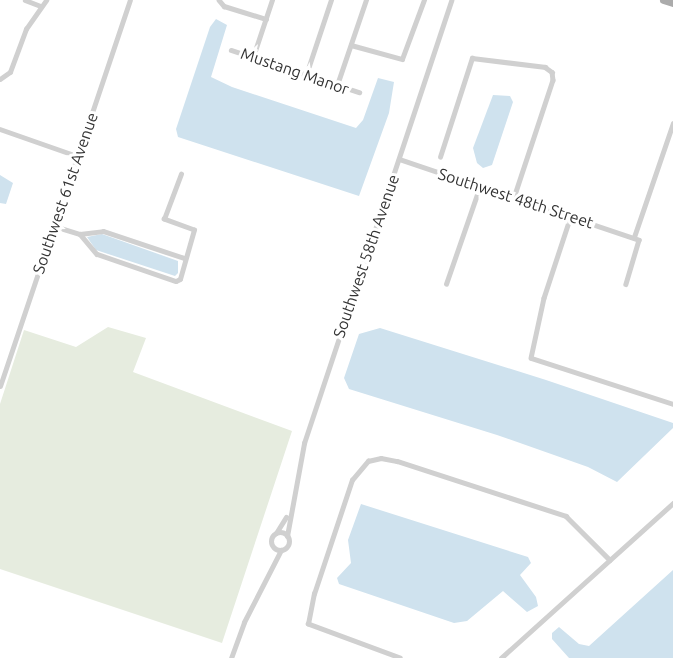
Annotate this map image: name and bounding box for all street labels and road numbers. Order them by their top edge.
street label: Mustang Manor [238,44,352,98]
street label: Southwest 61st Avenue [28,110,102,276]
street label: Southwest 48th Street [436,164,596,232]
street label: Southwest 58th Avenue [329,172,403,340]

